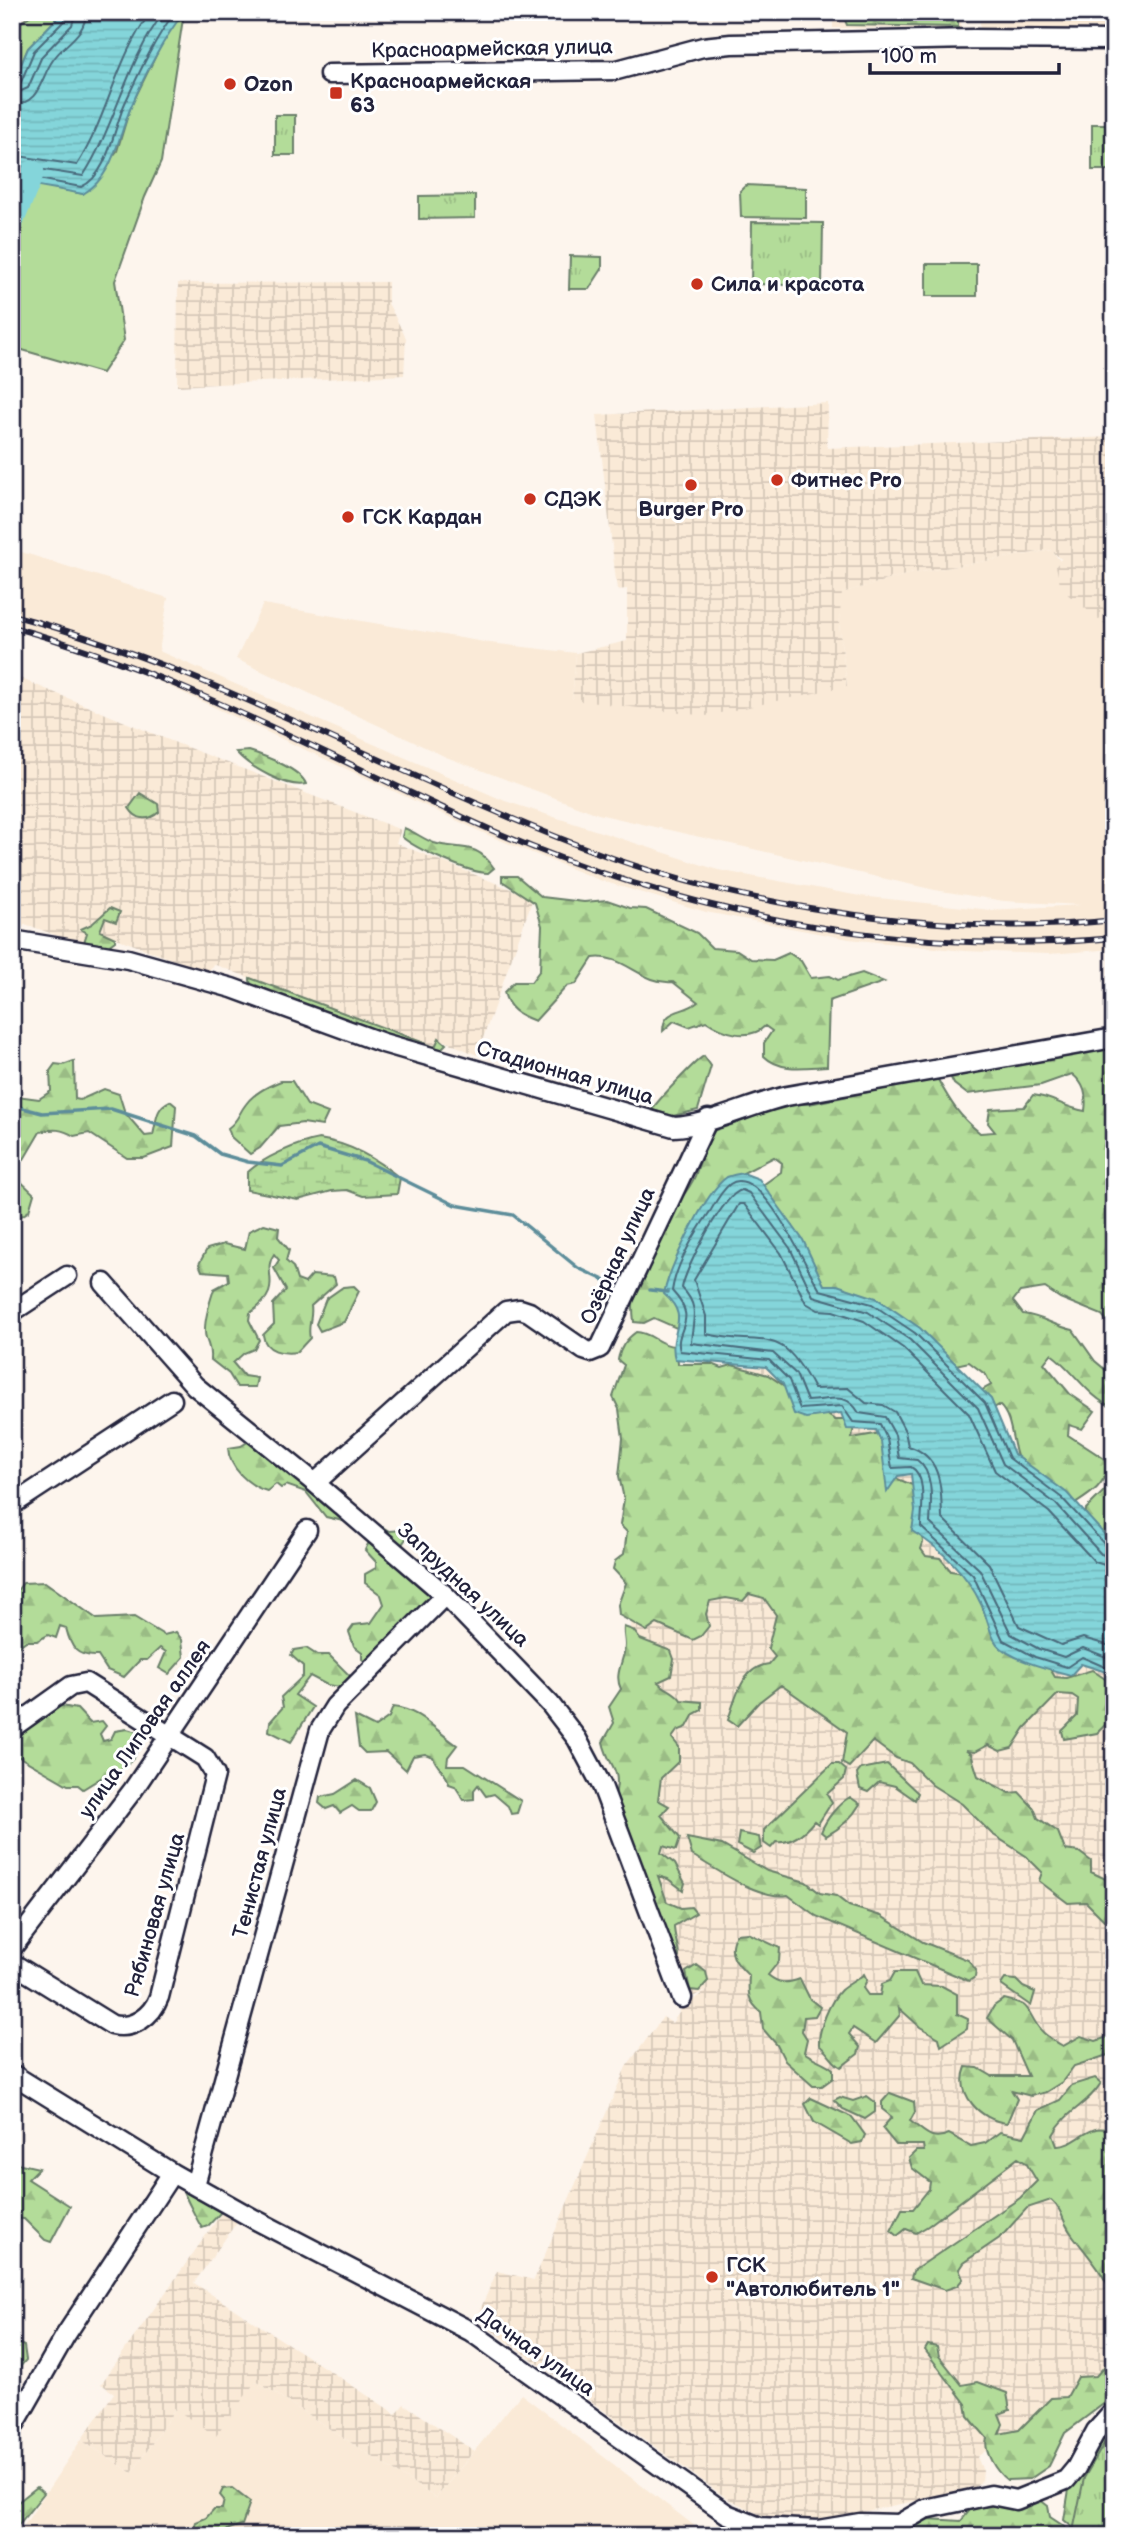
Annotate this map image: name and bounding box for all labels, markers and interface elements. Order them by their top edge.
scale bar [870,32,1060,76]
street label: Красноармейская улица [371,34,614,64]
text: 100 m [881,44,937,69]
place label: Красноармейская 63 [350,69,531,118]
place label: Ozon [244,72,293,97]
marker: Ozon [222,76,238,92]
marker: Красноармейская 63 [328,85,344,101]
place label: Сила и красота [711,272,865,297]
marker: Сила и красота [689,276,705,292]
place label: Фитнес Pro [791,468,902,493]
marker: Фитнес Pro [769,472,785,488]
marker: Burger Pro [683,477,699,493]
place label: СДЭК [544,487,602,512]
marker: СДЭК [522,491,538,507]
place label: Burger Pro [638,497,744,522]
place label: ГСК Кардан [362,505,482,530]
marker: ГСК Кардан [340,509,356,525]
street label: Стадионная улица [474,1036,657,1110]
street label: Озёрная улица [575,1183,661,1328]
street label: Запрудная улица [392,1518,534,1653]
street label: улица Липовая аллея [74,1635,216,1823]
street label: Тенистая улица [228,1784,292,1941]
street label: Рябиновая улица [120,1829,191,2000]
place label: ГСК "Автолюбитель 1" [726,2253,900,2302]
marker: ГСК "Автолюбитель 1" [704,2269,720,2285]
street label: Дачная улица [472,2302,600,2402]

